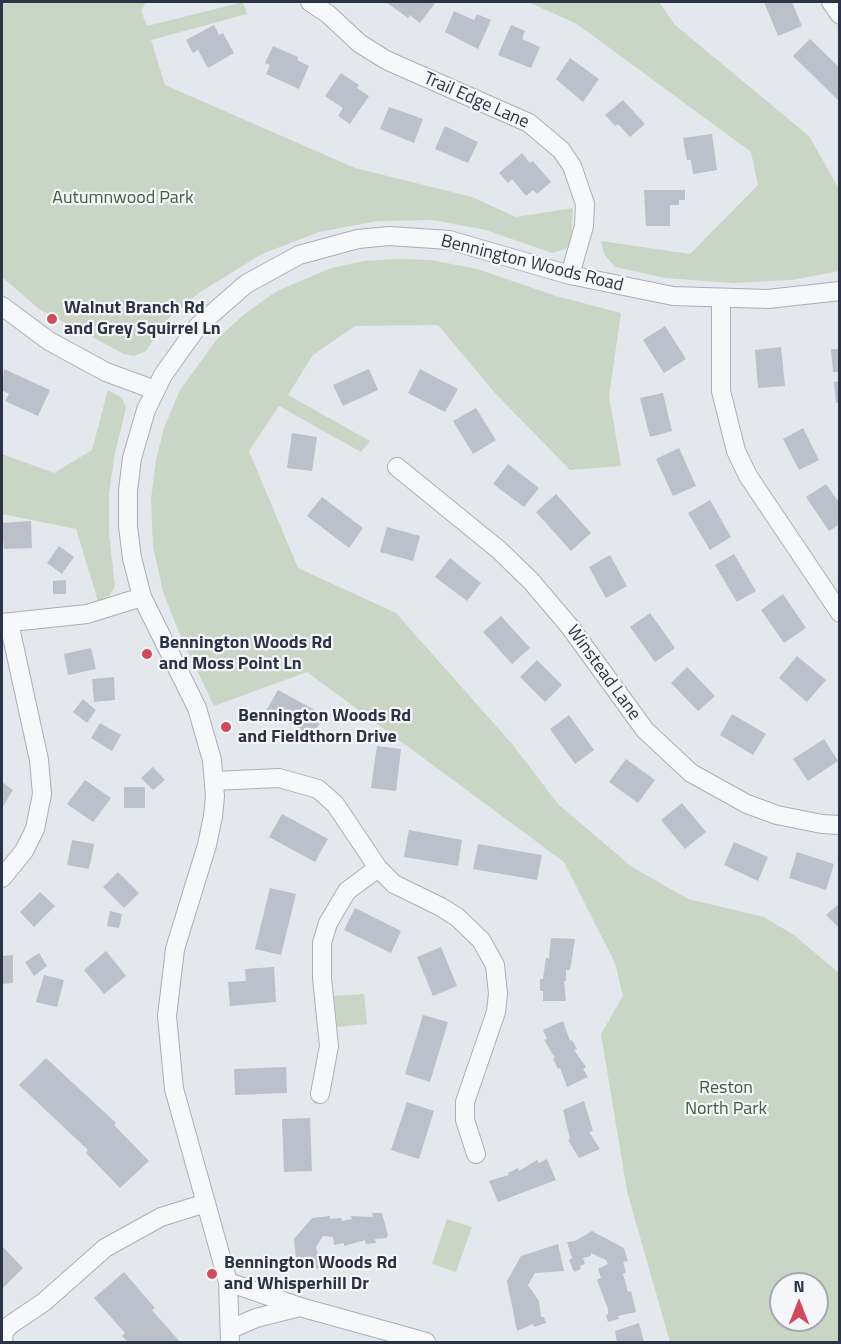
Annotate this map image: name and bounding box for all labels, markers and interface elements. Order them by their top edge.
street label: Trail Edge Lane [420,68,532,134]
park label: Autumnwood Park [52,188,194,210]
street label: Bennington Woods Road [439,231,625,297]
place label: Walnut Branch Rd and Grey Squirrel Ln [64,298,221,340]
marker: Walnut Branch Rd and Grey Squirrel Ln [45,312,59,326]
street label: Winstead Lane [561,621,645,725]
place label: Bennington Woods Rd and Moss Point Ln [159,633,332,676]
marker: Bennington Woods Rd and Moss Point Ln [140,647,154,661]
place label: Bennington Woods Rd and Fieldthorn Drive [238,706,411,748]
marker: Bennington Woods Rd and Fieldthorn Drive [219,720,233,734]
park label: Reston North Park [685,1078,767,1120]
place label: Bennington Woods Rd and Whisperhill Dr [224,1253,397,1296]
marker: Bennington Woods Rd and Whisperhill Dr [205,1267,219,1281]
north arrow [769,1272,829,1332]
text: N [793,1274,805,1298]

